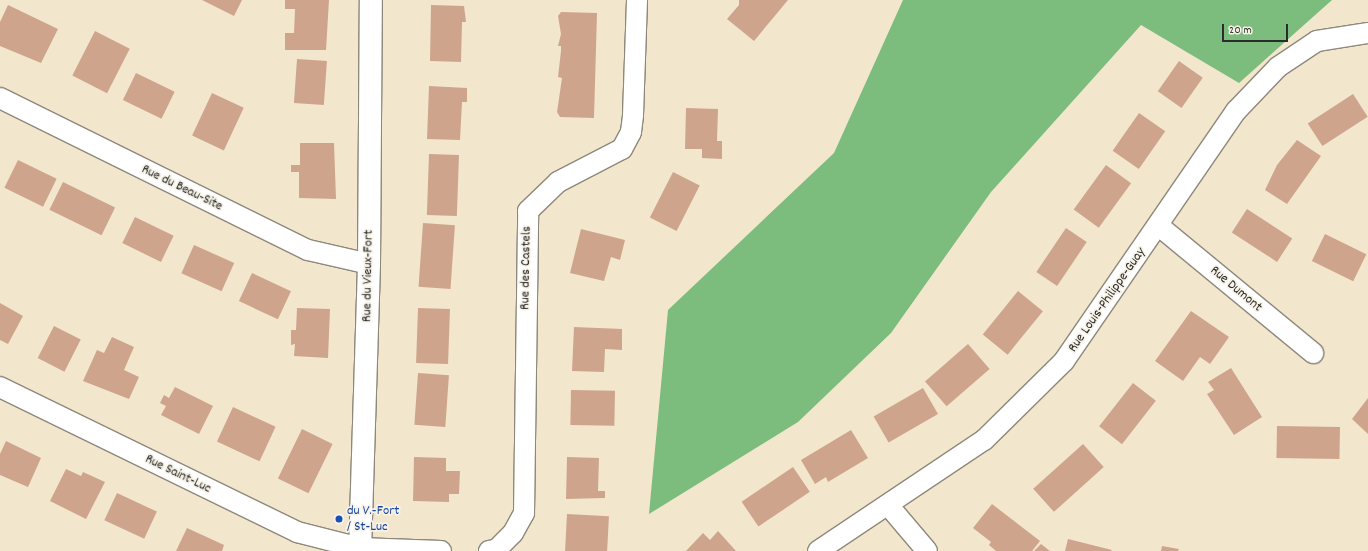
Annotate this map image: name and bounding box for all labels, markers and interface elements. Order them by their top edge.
scale bar [1224,16,1290,42]
text: 20 m [1229,22,1252,39]
street label: Rue du Beau-Site [139,161,225,215]
street label: Rue des Castels [517,226,535,310]
street label: Rue du Vieux-Fort [359,230,377,322]
street label: Rue Louis-Philippe-Guay [1065,244,1149,356]
street label: Rue Dumont [1206,262,1266,316]
street label: Rue Saint-Luc [142,451,214,497]
place label: du V.-Fort / St-Luc [347,503,399,536]
marker: du V.-Fort / St-Luc [334,514,344,524]

